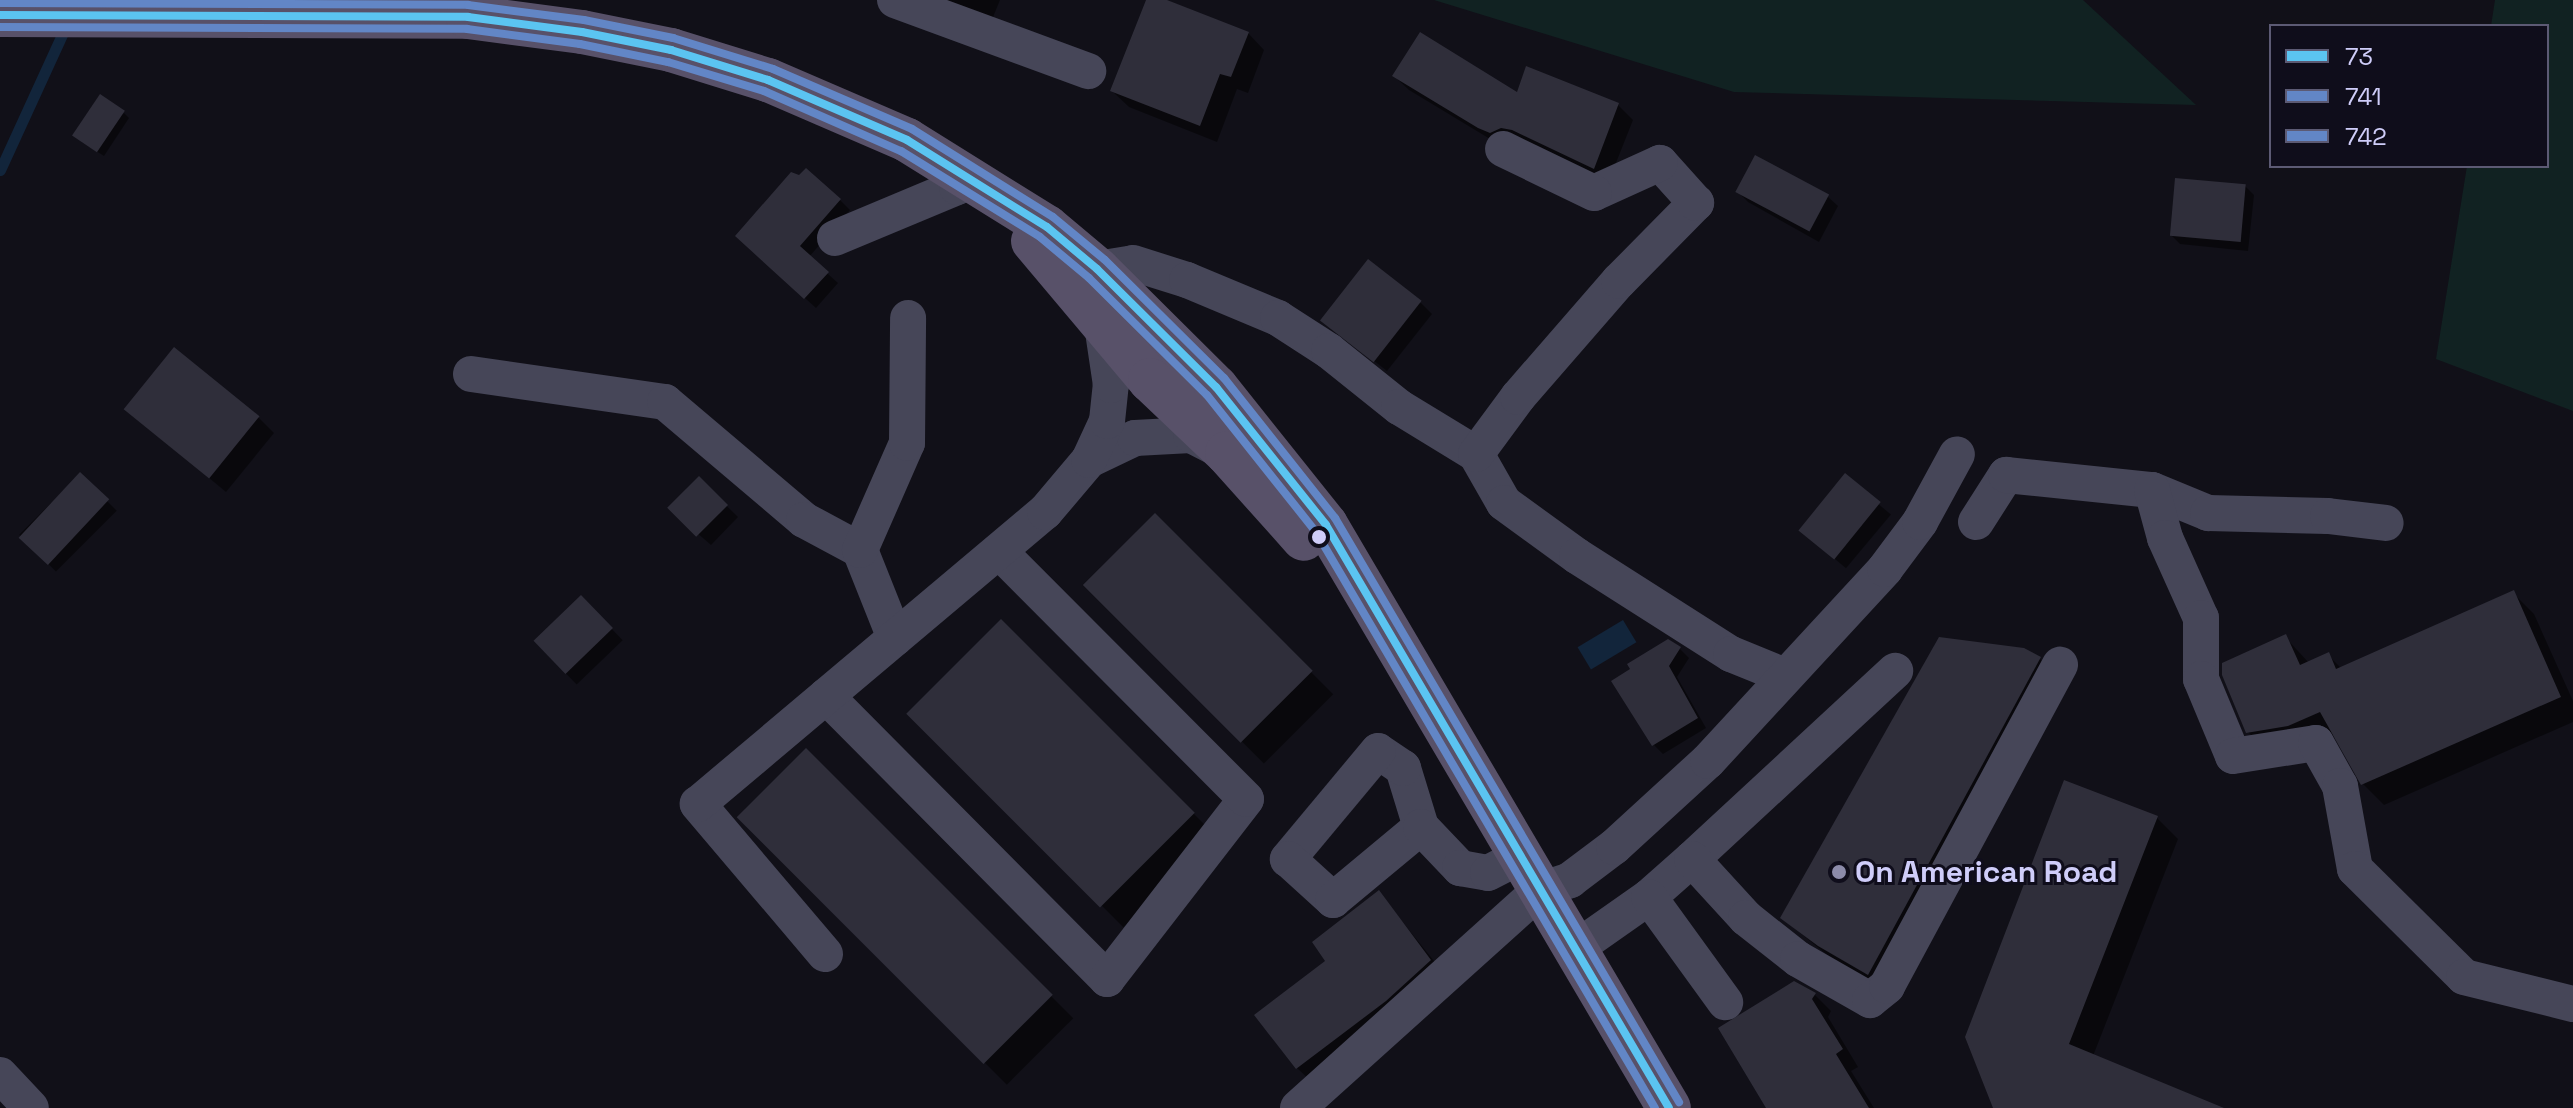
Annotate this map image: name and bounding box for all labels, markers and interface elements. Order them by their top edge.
legend [2269,24,2549,168]
text: 73 [2345,41,2373,72]
text: 741 [2345,81,2382,112]
text: 742 [2345,121,2387,152]
unlabelled marker [1311,529,1327,545]
place label: On American Road [1855,854,2118,890]
marker: On American Road [1830,863,1848,881]

